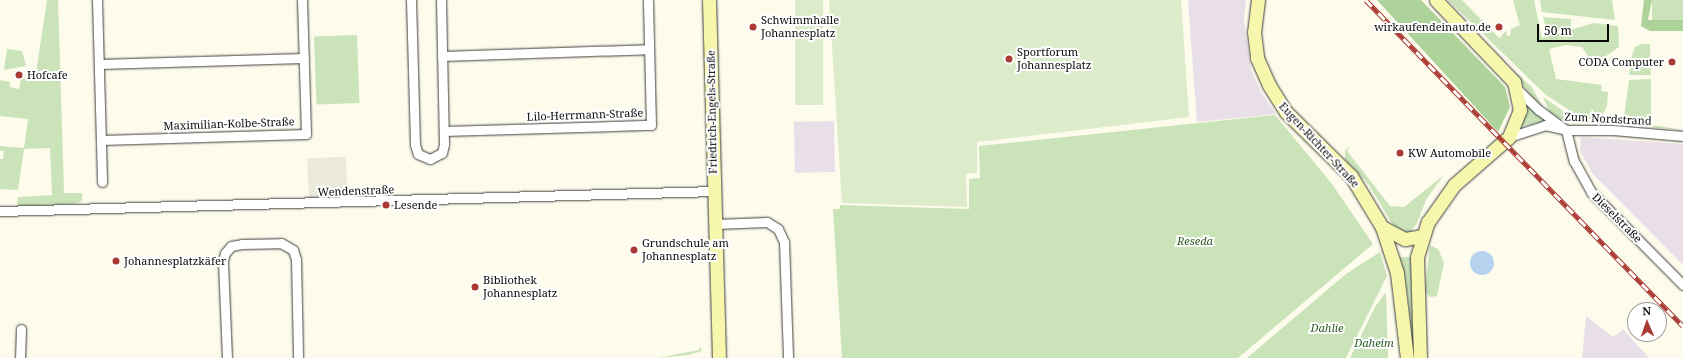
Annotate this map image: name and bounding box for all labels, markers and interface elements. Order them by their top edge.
place label: Schwimmhalle Johannesplatz [761,14,839,40]
scale bar [1539,16,1611,42]
place label: wirkaufendeinauto.de [1374,20,1491,34]
marker: Schwimmhalle Johannesplatz [748,22,758,32]
marker: wirkaufendeinauto.de [1494,22,1504,32]
text: 50 m [1544,22,1572,39]
place label: Sportforum Johannesplatz [1017,46,1091,72]
street label: Friedrich-Engels-Straße [704,50,720,174]
marker: Sportforum Johannesplatz [1004,54,1014,64]
place label: CODA Computer [1579,55,1664,69]
marker: CODA Computer [1667,57,1677,67]
place label: Hofcafe [27,68,68,82]
marker: Hofcafe [14,70,24,80]
street label: Eugen-Richter-Straße [1276,100,1362,190]
street label: Lilo-Herrmann-Straße [526,106,644,124]
street label: Zum Nordstrand [1564,110,1652,128]
street label: Maximilian-Kolbe-Straße [163,115,295,133]
place label: KW Automobile [1408,146,1491,160]
marker: KW Automobile [1395,148,1405,158]
street label: Wendenstraße [318,183,394,199]
street label: Dieselstraße [1589,190,1645,246]
place label: Lesende [394,198,437,212]
marker: Lesende [381,200,391,210]
park label: Reseda [1177,234,1213,248]
place label: Grundschule am Johannesplatz [642,237,729,263]
marker: Grundschule am Johannesplatz [629,245,639,255]
place label: Johannesplatzkäfer [124,254,226,268]
marker: Johannesplatzkäfer [111,256,121,266]
place label: Bibliothek Johannesplatz [483,274,557,300]
marker: Bibliothek Johannesplatz [470,282,480,292]
north arrow [1627,302,1667,342]
text: N [1642,303,1651,318]
park label: Dahlie [1310,321,1344,335]
park label: Daheim [1354,336,1394,350]

